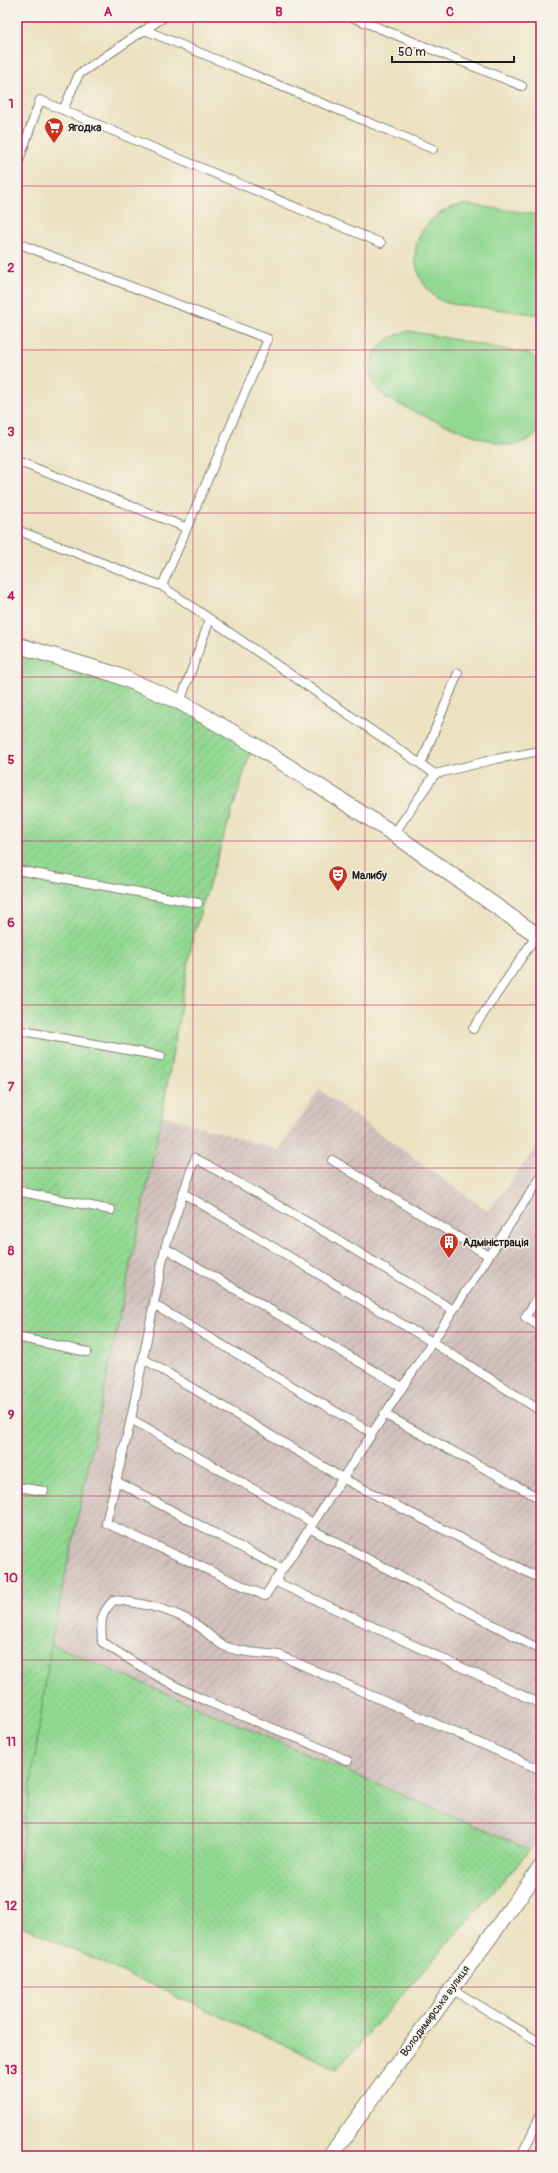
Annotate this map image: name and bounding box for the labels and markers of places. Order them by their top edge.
supermarket icon: Ягодка [43,116,65,144]
place label: Ягодка [68,121,101,134]
theatre icon: Малибу [327,864,349,892]
place label: Малибу [352,869,387,882]
building icon: Адміністрація [438,1231,460,1259]
place label: Адміністрація [463,1236,529,1249]

